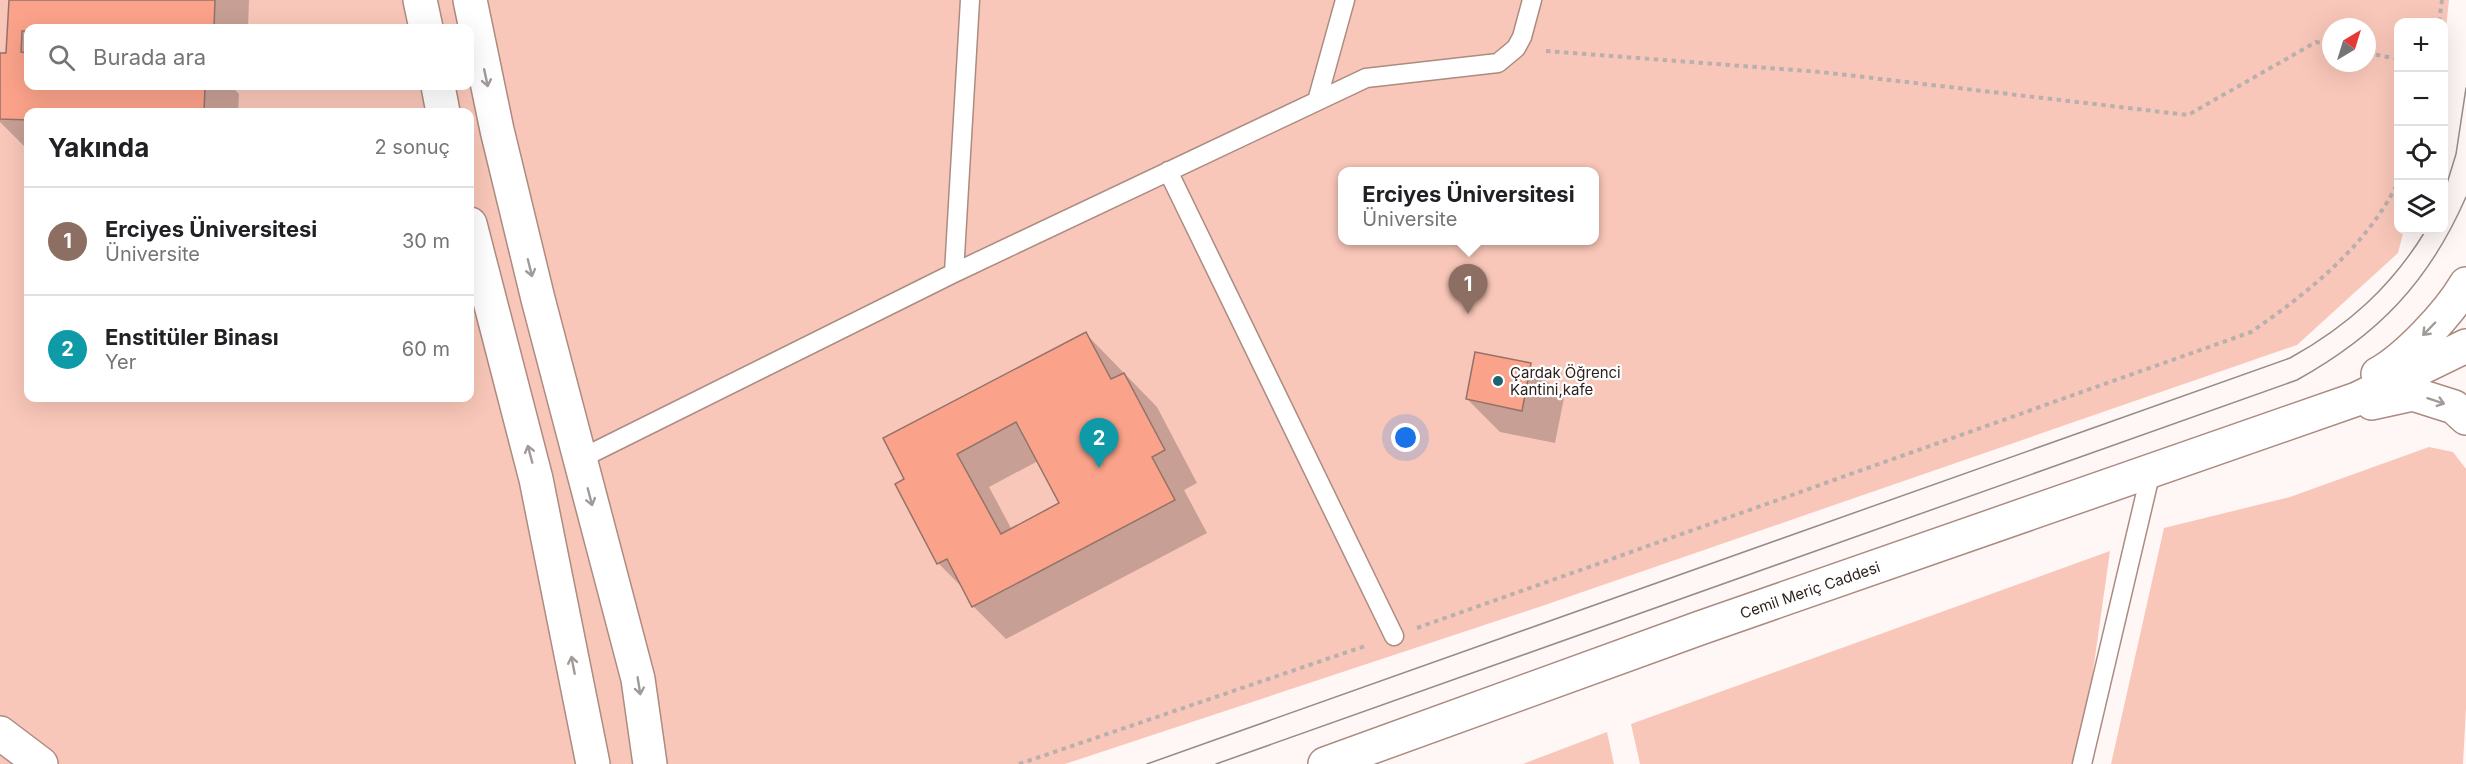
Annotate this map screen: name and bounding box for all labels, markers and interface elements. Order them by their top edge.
north arrow [2322,18,2376,72]
map controls [2394,18,2448,234]
button: + [2394,18,2448,72]
search box [24,24,474,90]
icon: search [45,41,78,74]
text: Burada ara [93,44,206,70]
one-way arrow [481,68,493,87]
button: − [2394,72,2448,126]
button: locate [2394,126,2448,180]
text: Yakında [48,132,149,163]
text: 2 sonuç [375,135,450,159]
popup [1338,167,1599,245]
button: layers [2394,180,2448,234]
text: Erciyes Üniversitesi [1362,181,1575,207]
text: Üniversite [1362,207,1457,231]
text: Erciyes Üniversitesi [105,216,317,242]
text: 1 [63,229,72,253]
text: 30 m [402,229,450,253]
text: Üniversite [105,242,200,266]
one-way arrow [525,258,537,277]
pin: 1 [1448,264,1488,314]
one-way arrow [2422,321,2436,336]
text: Enstitüler Binası [105,324,279,350]
text: 2 [61,337,74,361]
text: 60 m [402,337,450,361]
text: Yer [105,350,136,374]
place label: Çardak Öğrenci Kantini,kafe [1510,363,1621,399]
marker: Çardak Öğrenci Kantini,kafe [1491,374,1505,388]
one-way arrow [2426,396,2445,407]
pin: 2 [1080,418,1118,468]
your location [1391,423,1420,452]
one-way arrow [523,445,535,464]
one-way arrow [585,487,597,506]
street label: Cemil Meriç Caddesi [1737,557,1883,623]
one-way arrow [567,656,578,676]
one-way arrow [634,675,645,695]

